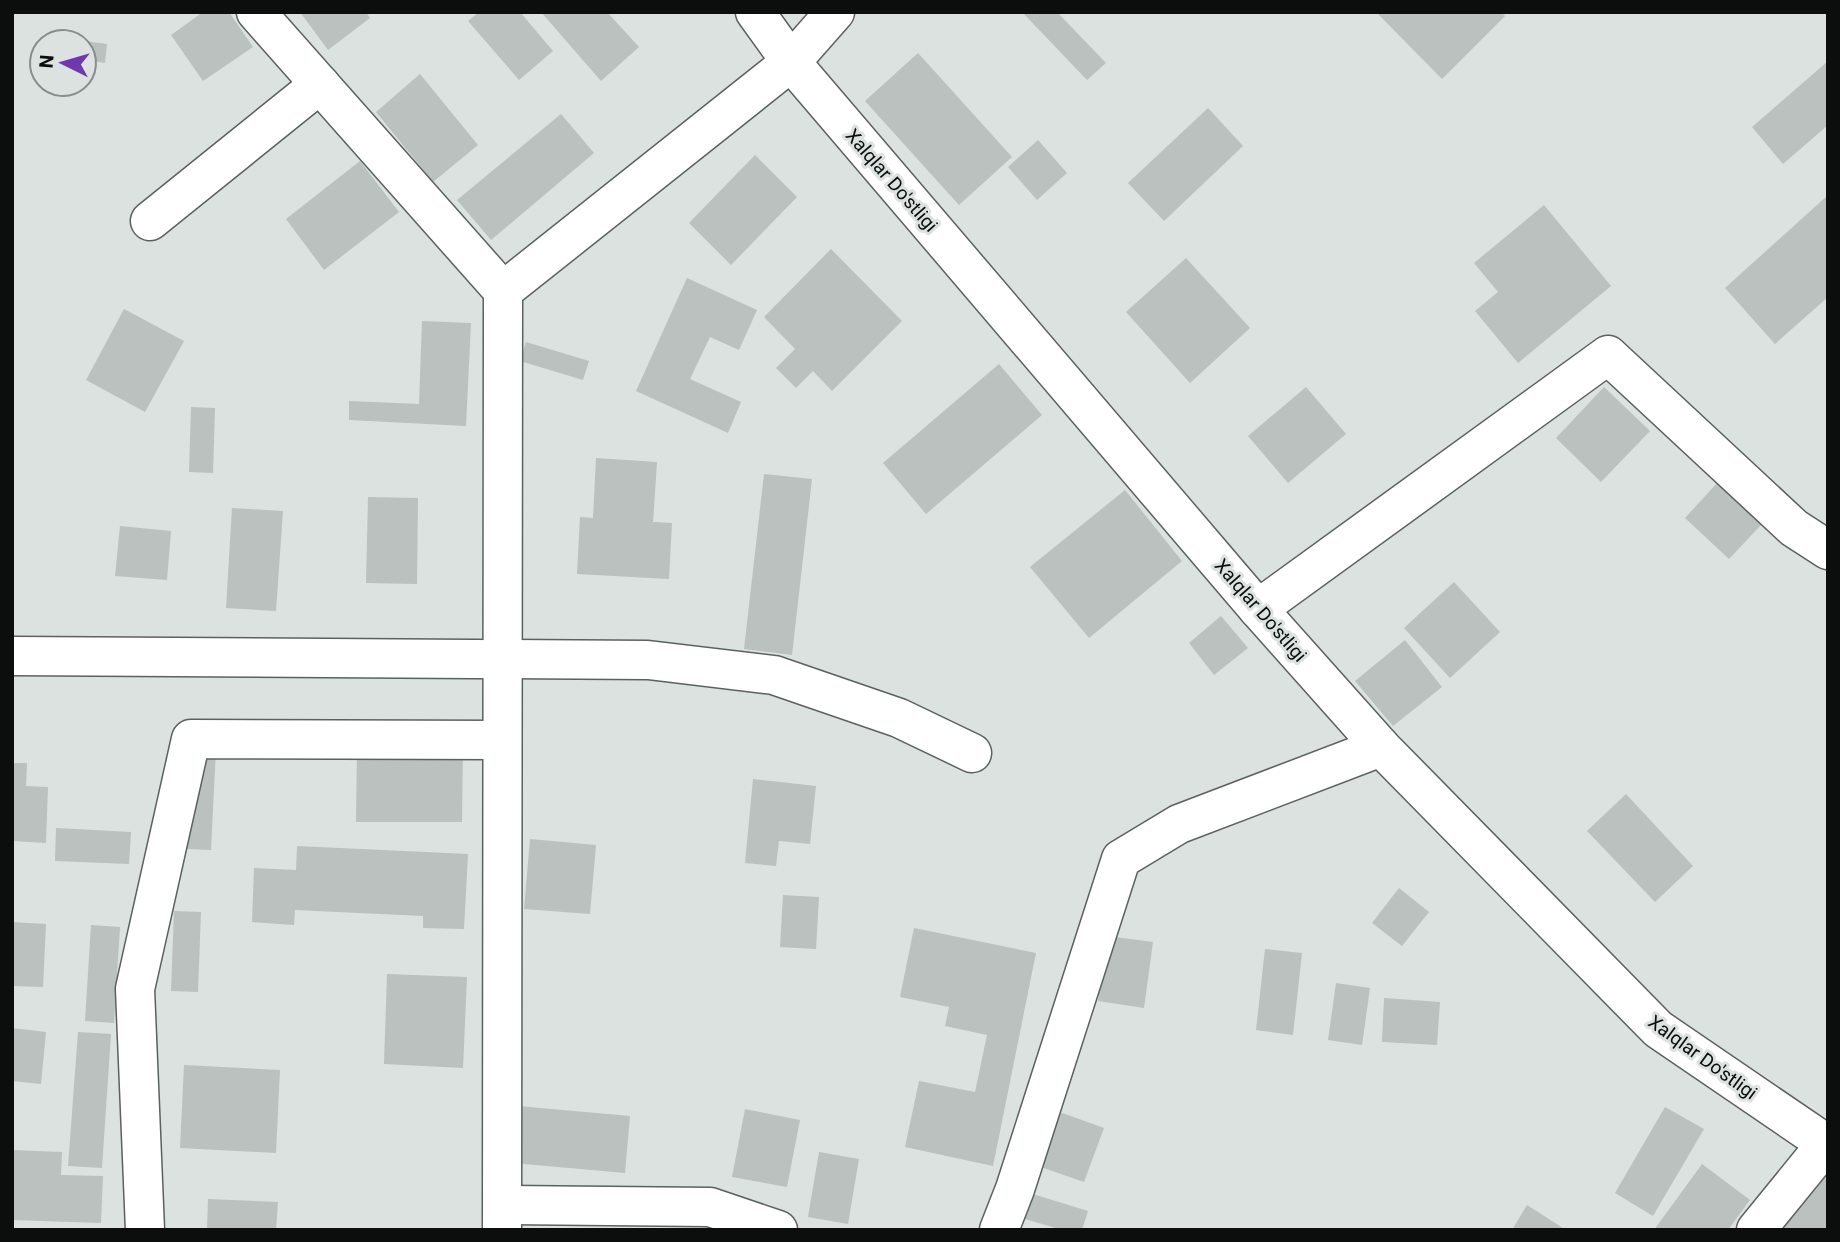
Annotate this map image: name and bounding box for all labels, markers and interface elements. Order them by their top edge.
north arrow [28,28,98,98]
text: N [35,54,59,69]
street label: Xalqlar Do'stligi [841,124,943,237]
street label: Xalqlar Do'stligi [1210,554,1312,667]
street label: Xalqlar Do'stligi [1644,1010,1762,1105]

